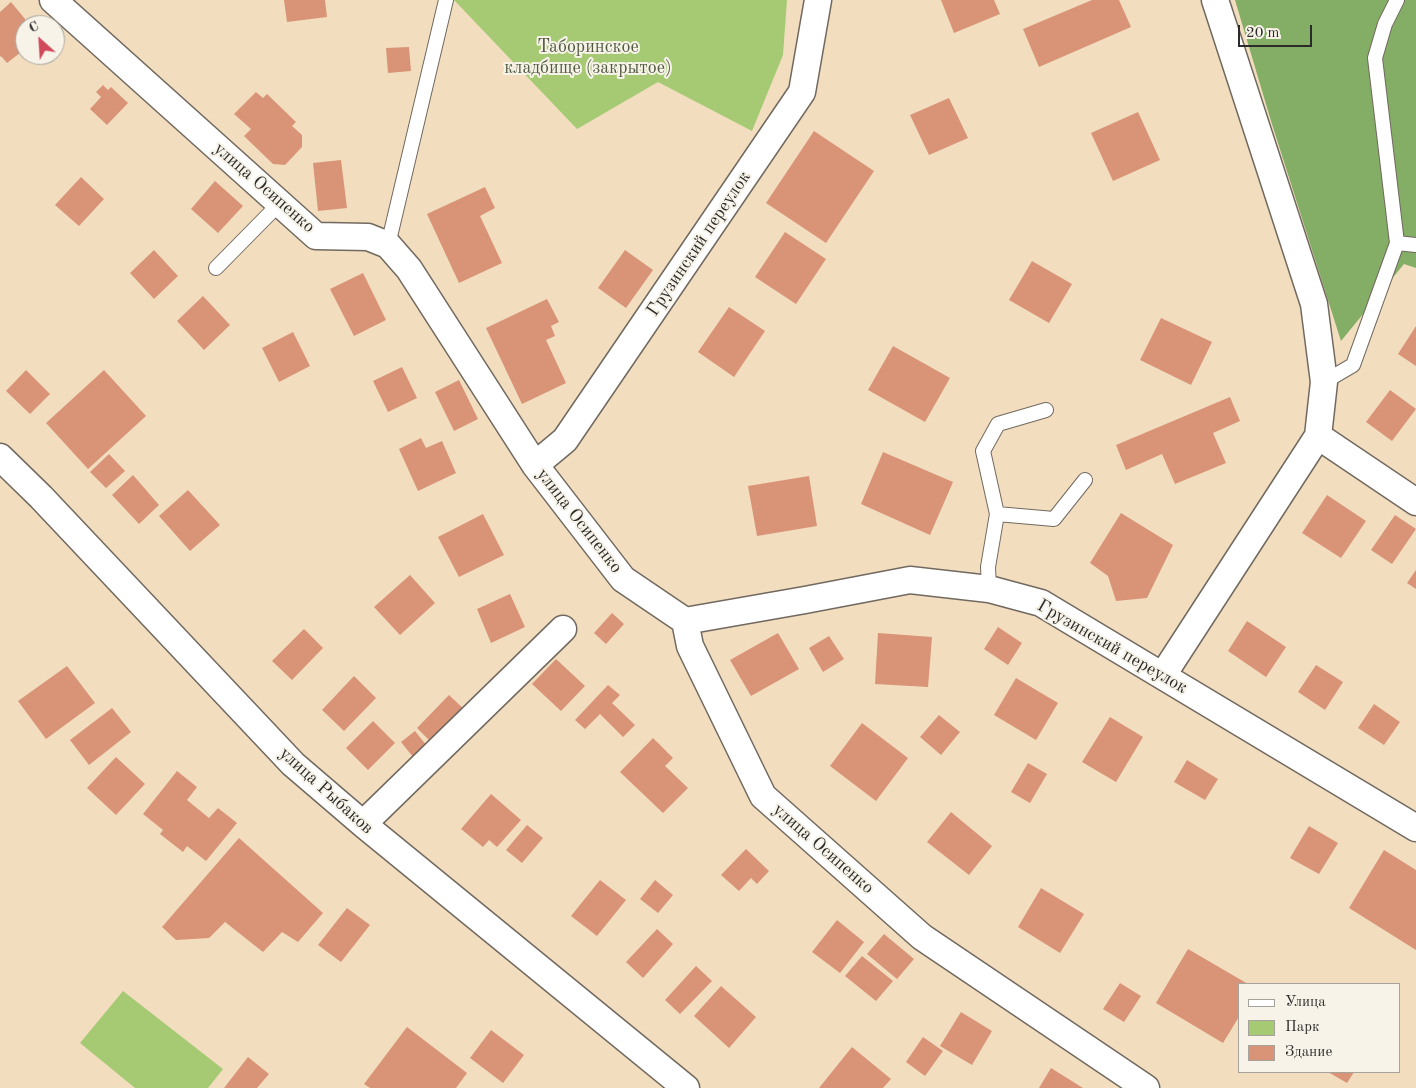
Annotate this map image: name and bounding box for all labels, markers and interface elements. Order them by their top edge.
north arrow [15,15,65,65]
scale bar [1241,15,1315,47]
text: С [27,19,41,36]
text: 20 m [1246,26,1280,41]
park label: Таборинское кладбище (закрытое) [504,36,672,78]
street label: улица Осипенко [209,138,319,238]
street label: Грузинский переулок [642,167,756,321]
street label: улица Осипенко [531,464,627,578]
street label: Грузинский переулок [1033,595,1191,699]
street label: улица Рыбаков [274,743,378,839]
street label: улица Осипенко [768,799,878,899]
legend [1238,983,1401,1073]
text: Улица [1285,995,1326,1010]
text: Парк [1285,1020,1320,1035]
text: Здание [1285,1045,1332,1060]

